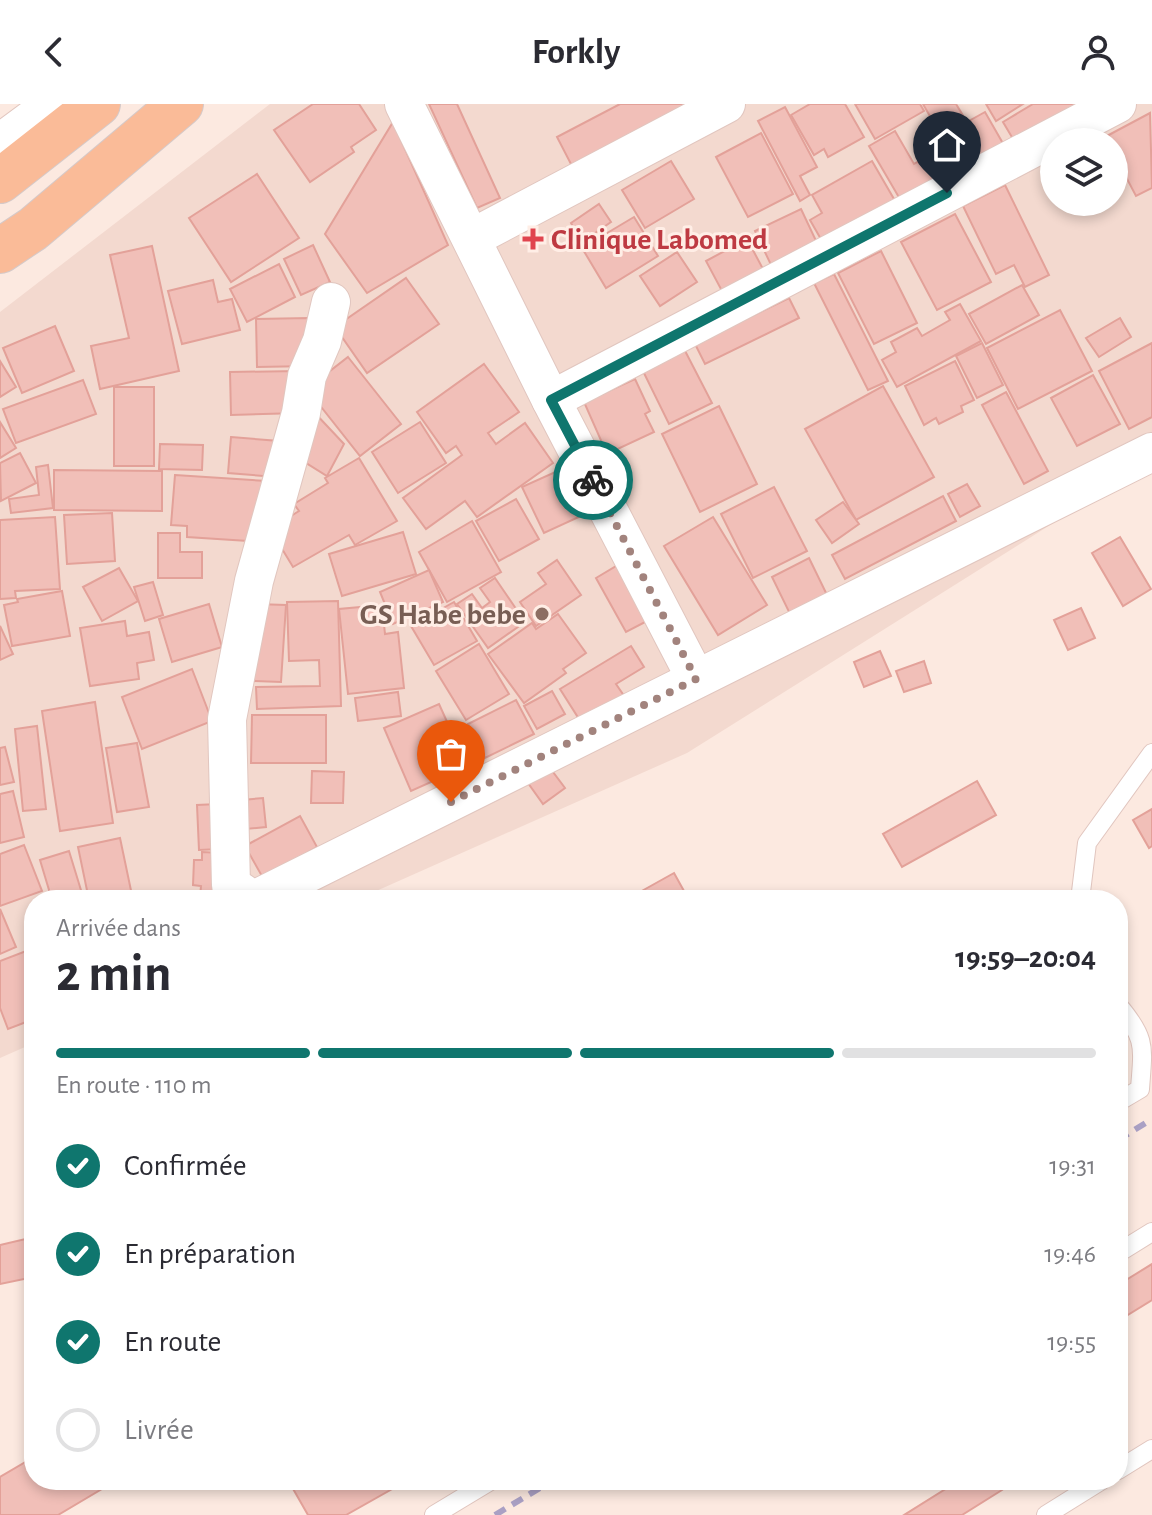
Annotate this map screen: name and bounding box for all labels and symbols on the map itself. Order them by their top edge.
pin [913,111,981,193]
place label: Clinique Labomed [551,225,768,255]
marker: Clinique Labomed [522,228,544,250]
courier [553,440,633,520]
place label: GS Habe bebe [360,600,526,630]
marker: GS Habe bebe [533,605,551,623]
pin [417,720,485,802]

